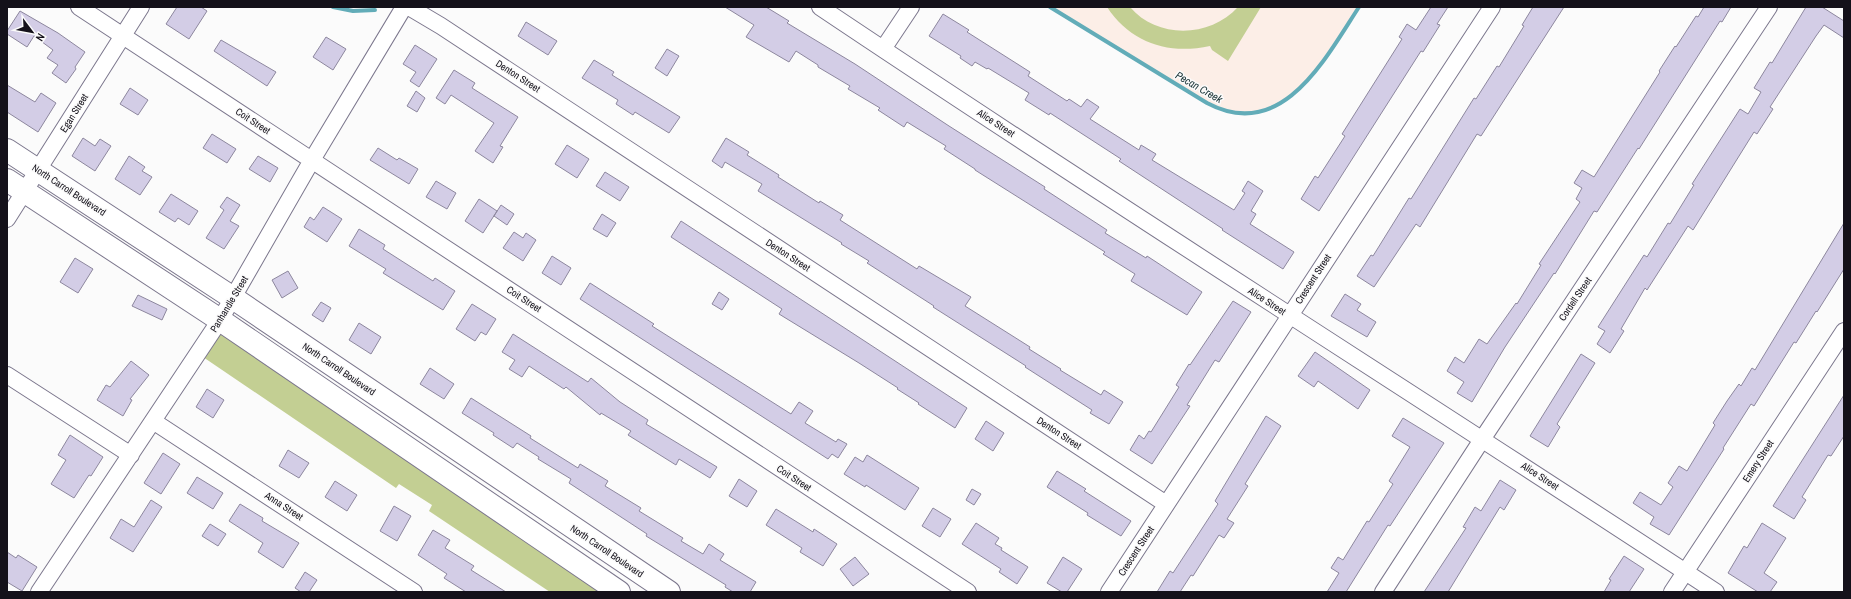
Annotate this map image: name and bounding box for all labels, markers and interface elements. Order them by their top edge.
north arrow [12,12,52,52]
text: N [33,31,48,44]
street label: Denton Street [493,57,543,96]
water label: Pecan Creek [1173,68,1226,106]
street label: Egan Street [57,91,91,135]
street label: Coit Street [233,105,274,138]
street label: Alice Street [974,105,1018,140]
street label: North Carroll Boulevard [30,161,108,219]
street label: Denton Street [763,236,813,275]
street label: Crescent Street [1292,251,1334,306]
street label: Panhandle Street [207,273,251,335]
street label: Cordell Street [1556,274,1595,323]
street label: Coit Street [504,283,545,316]
street label: Alice Street [1245,283,1289,318]
street label: North Carroll Boulevard [300,340,378,398]
street label: Denton Street [1034,414,1084,453]
street label: Emery Street [1740,437,1777,485]
street label: Alice Street [1518,458,1562,493]
street label: Coit Street [774,462,815,495]
street label: Anna Street [261,488,306,524]
street label: North Carroll Boulevard [568,522,646,580]
street label: Crescent Street [1115,523,1157,578]

